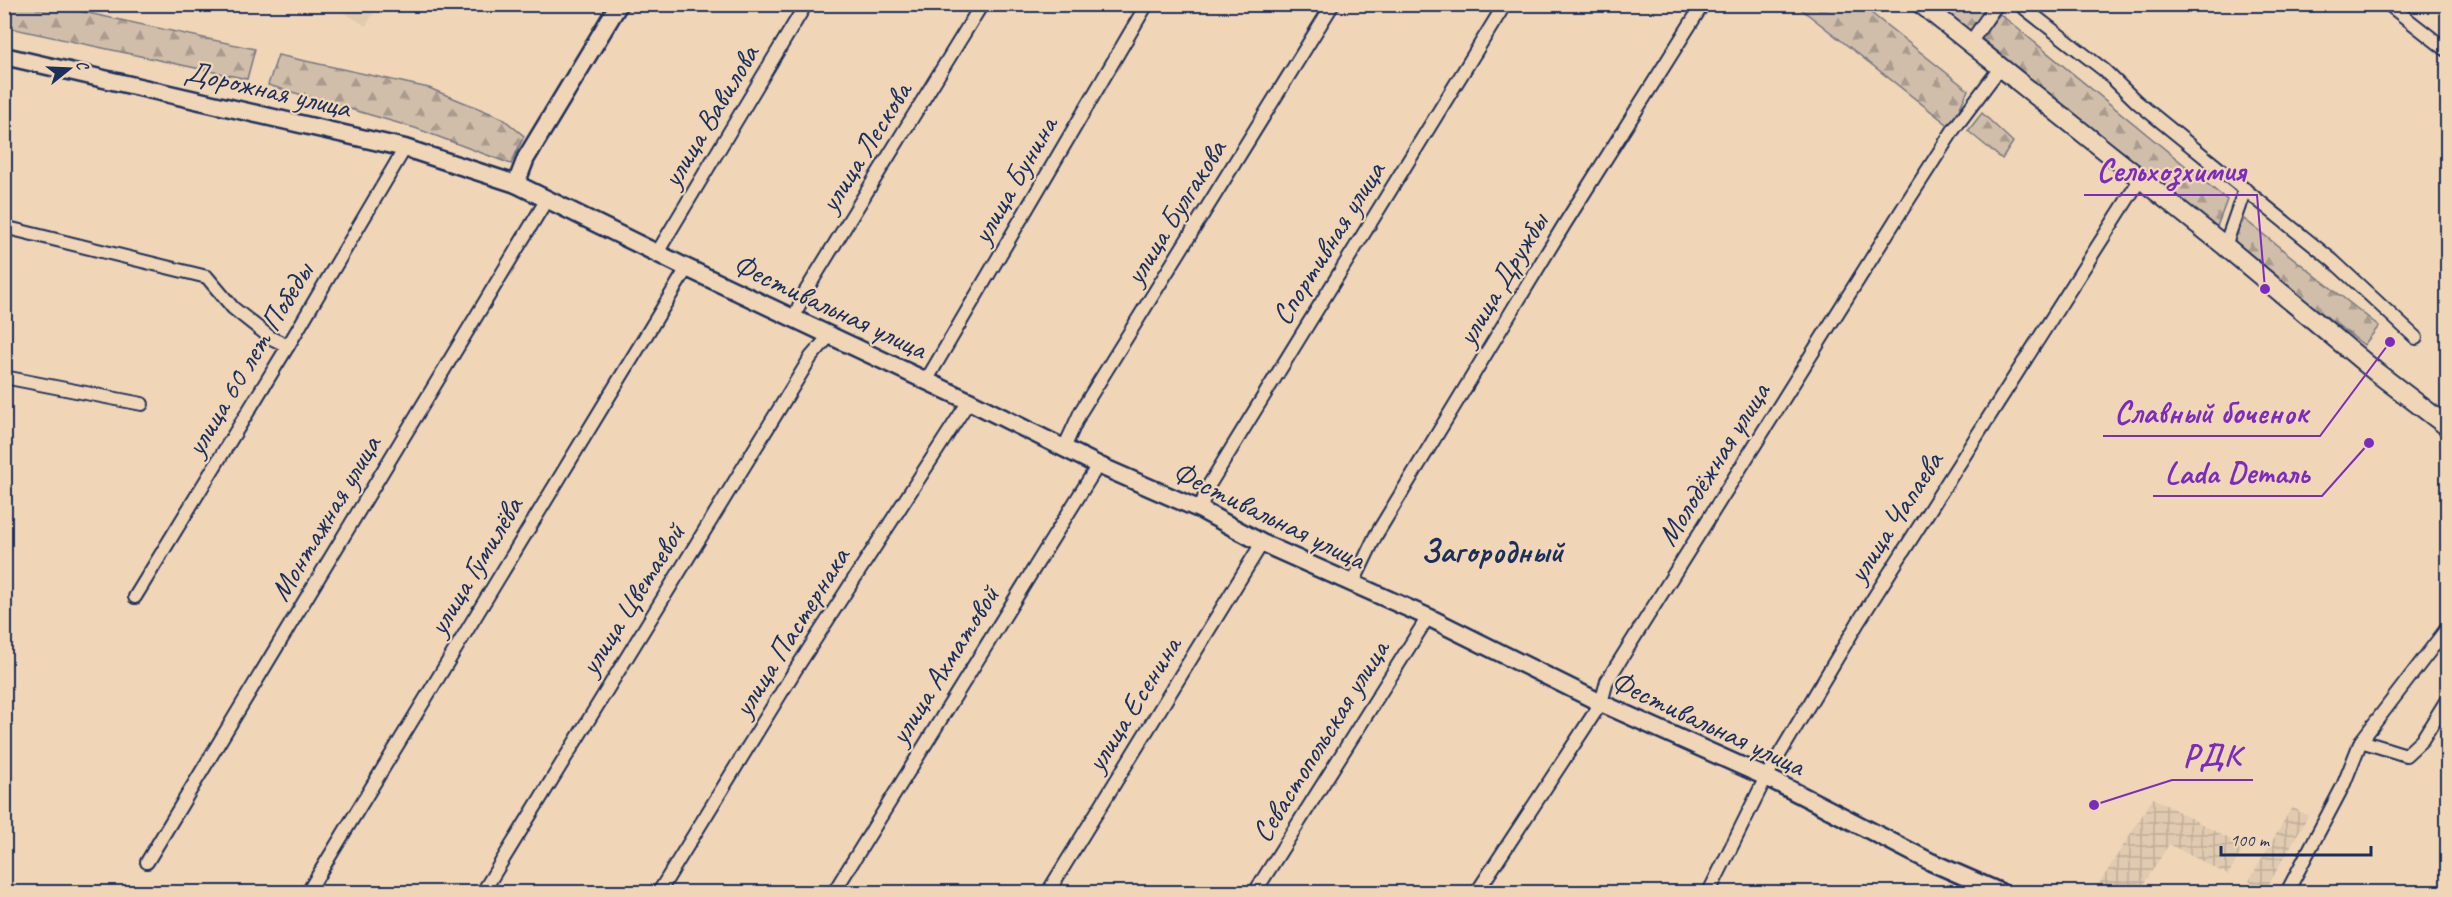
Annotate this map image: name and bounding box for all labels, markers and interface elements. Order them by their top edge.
street label: улица Вавилова [652,36,768,196]
north arrow [39,39,99,99]
street label: Дорожная улица [182,52,356,127]
text: С [72,58,94,74]
street label: улица Лескова [809,73,921,221]
street label: улица Бунина [961,107,1067,252]
street label: улица Булгакова [1114,131,1236,293]
callout: Сельхозхимия [2084,145,2257,195]
text: Сельхозхимия [2096,150,2248,192]
street label: Спортивная улица [1263,153,1394,332]
street label: улица Дружбы [1447,204,1558,354]
street label: Фестивальная улица [727,245,935,368]
street label: улица 60 лет Победы [175,254,323,464]
street label: Молодёжная улица [1648,374,1779,553]
callout: Славный боченок [2103,386,2320,436]
text: Славный боченок [2114,392,2311,433]
street label: Монтажная улица [261,427,390,608]
street label: улица Чапаева [1837,443,1952,591]
callout: Lada Dеталь [2153,446,2322,496]
street label: Фестивальная улица [1167,452,1373,579]
text: Lada Dеталь [2165,452,2311,493]
street label: улица Гумилёва [418,488,532,644]
street label: улица Цветаевой [569,515,694,684]
district label: Загородный [1421,530,1565,572]
street label: улица Пастернака [723,539,859,725]
street label: улица Ахматовой [879,577,1009,753]
street label: улица Есенина [1075,627,1191,780]
street label: Севастопольская улица [1243,631,1399,849]
street label: Фестивальная улица [1605,662,1813,785]
callout: РДК [2172,730,2253,780]
text: РДК [2183,735,2246,776]
scale bar [2221,819,2371,857]
text: 100 m [2230,829,2271,851]

